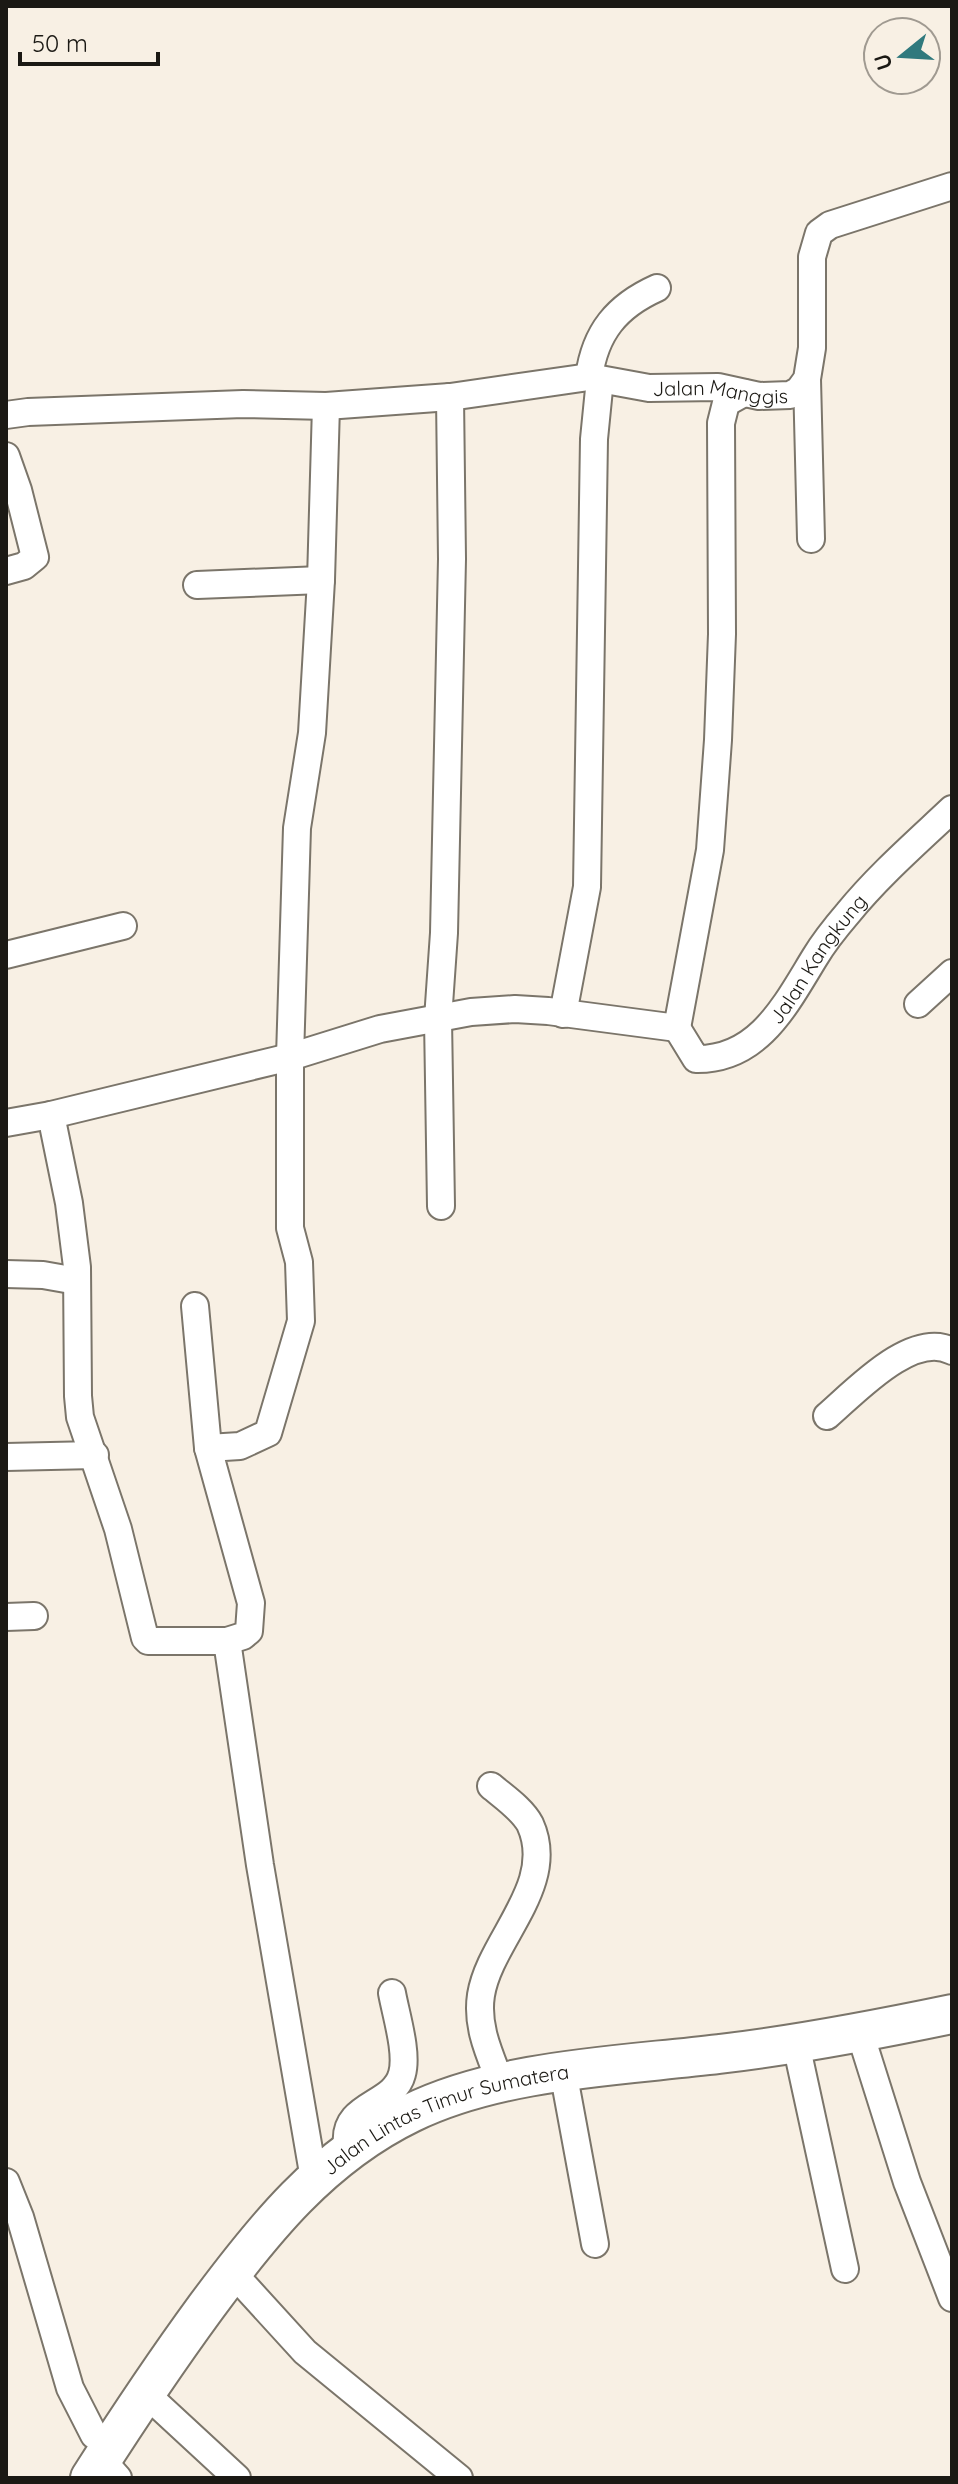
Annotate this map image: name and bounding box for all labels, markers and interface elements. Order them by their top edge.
scale bar [20,16,158,66]
north arrow [862,16,942,96]
text: 50 m [32,28,88,58]
text: U [867,50,899,74]
street label: Jalan Manggis [653,373,788,409]
street label: Jalan Kangkung [763,888,871,1029]
street label: Jalan Lintas Timur Sumatera [317,2058,570,2180]

